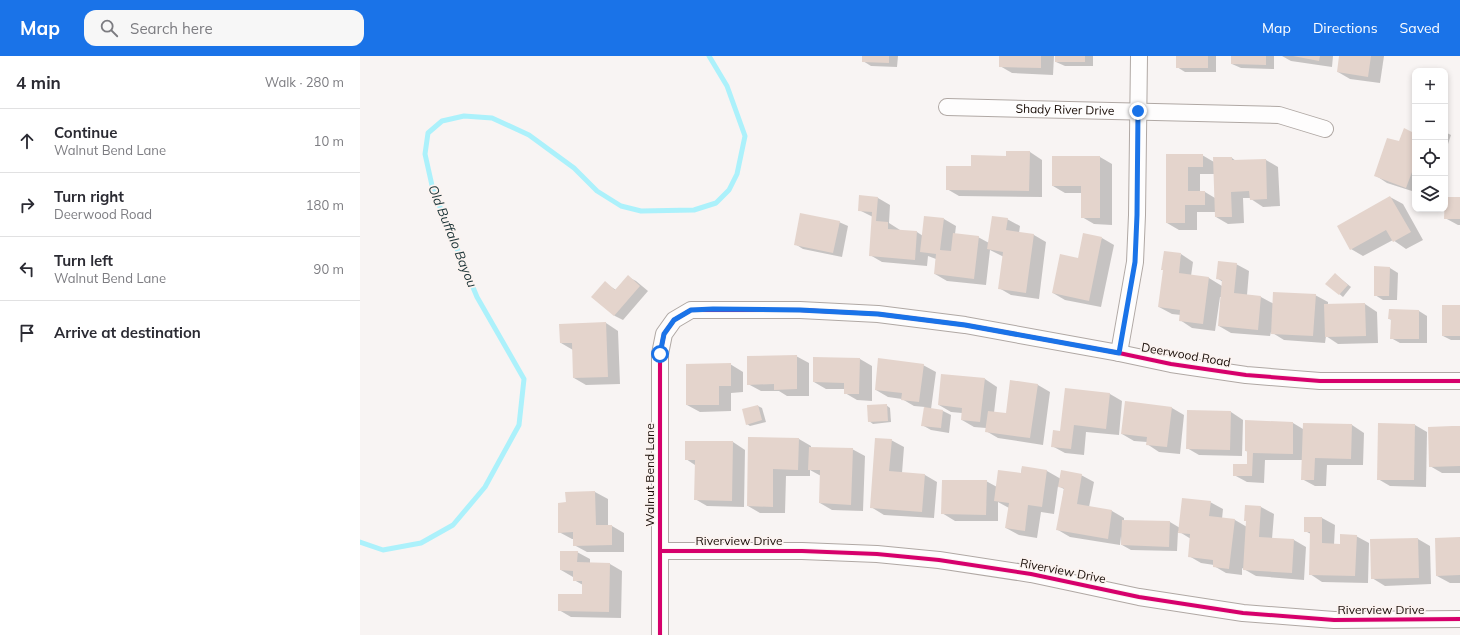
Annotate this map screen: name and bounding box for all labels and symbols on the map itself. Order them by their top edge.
street label: Shady River Drive [1015,101,1115,118]
route end [1129,102,1147,120]
water label: Old Buffalo Bayou [425,182,481,290]
street label: Deerwood Road [1140,339,1232,370]
route start [651,345,669,363]
street label: Walnut Bend Lane [642,423,657,527]
street label: Riverview Drive [696,533,782,548]
street label: Riverview Drive [1019,555,1107,586]
street label: Riverview Drive [1338,602,1424,617]

